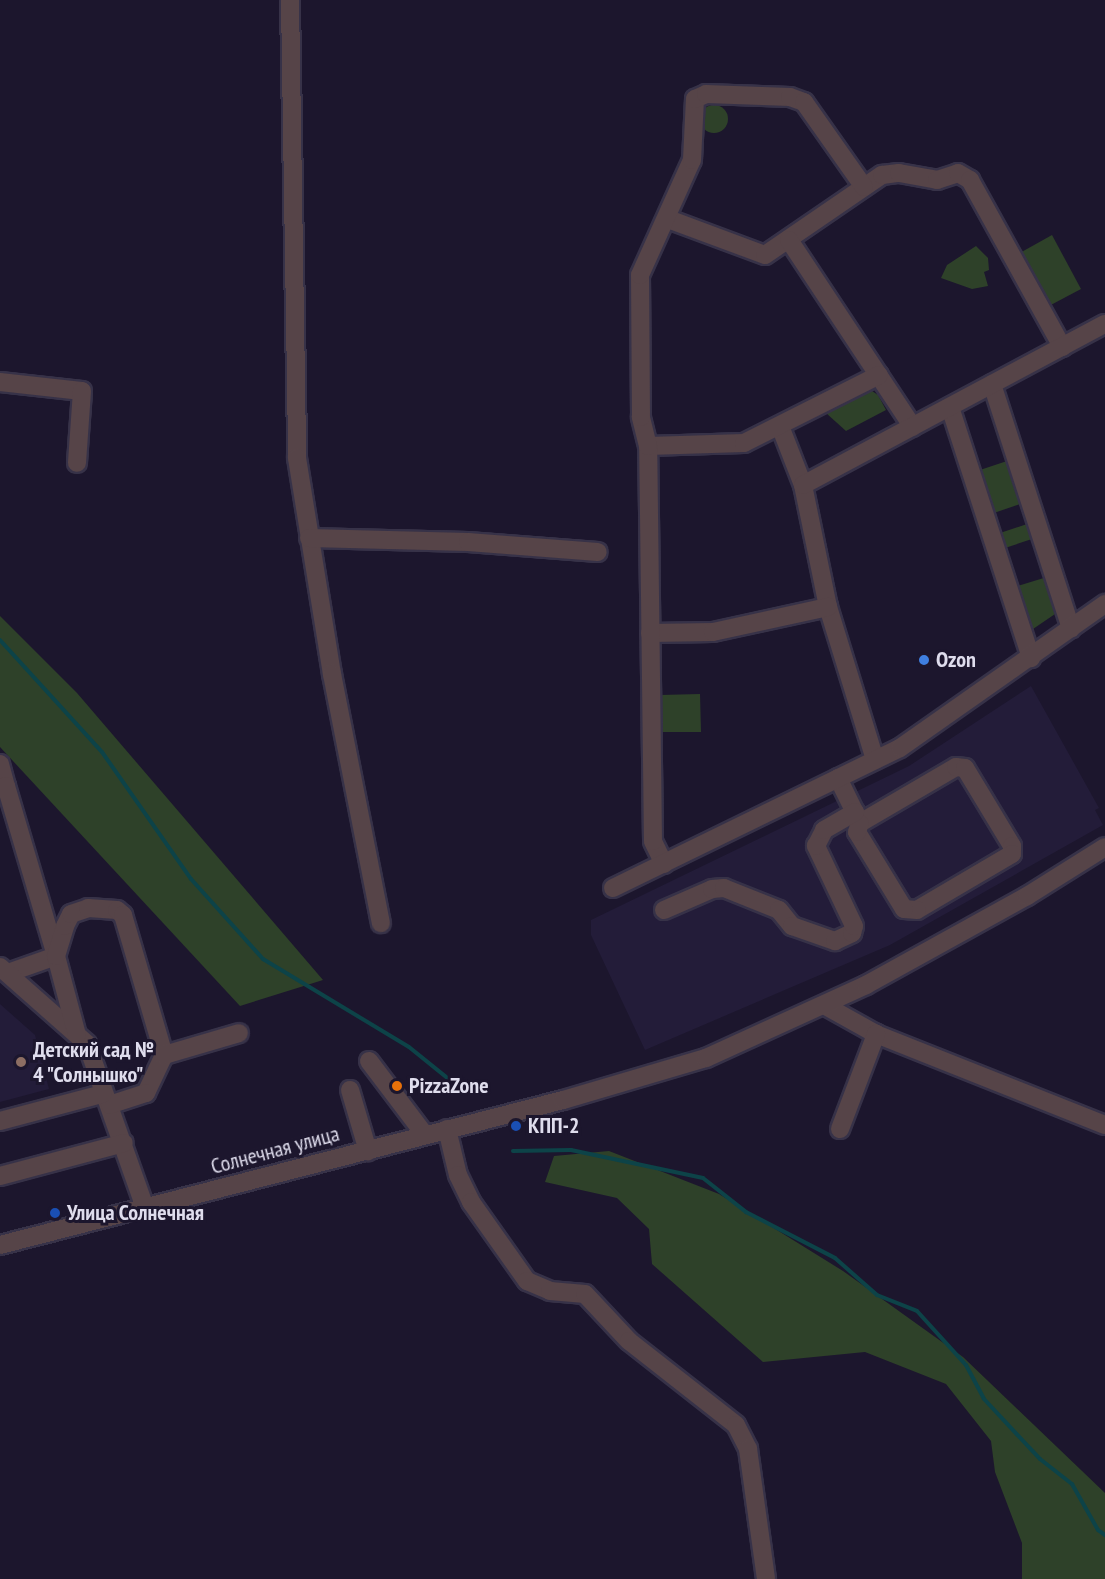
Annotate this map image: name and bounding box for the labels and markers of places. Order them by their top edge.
place label: Ozon [936,647,976,673]
marker: Ozon [917,653,931,667]
place label: Детский сад № 4 "Солнышко" [33,1036,154,1088]
marker: Детский сад № 4 "Солнышко" [14,1055,28,1069]
place label: PizzaZone [409,1073,489,1099]
marker: PizzaZone [390,1079,404,1093]
place label: КПП-2 [528,1113,580,1139]
marker: КПП-2 [509,1119,523,1133]
place label: Улица Солнечная [67,1200,204,1226]
marker: Улица Солнечная [48,1206,62,1220]

